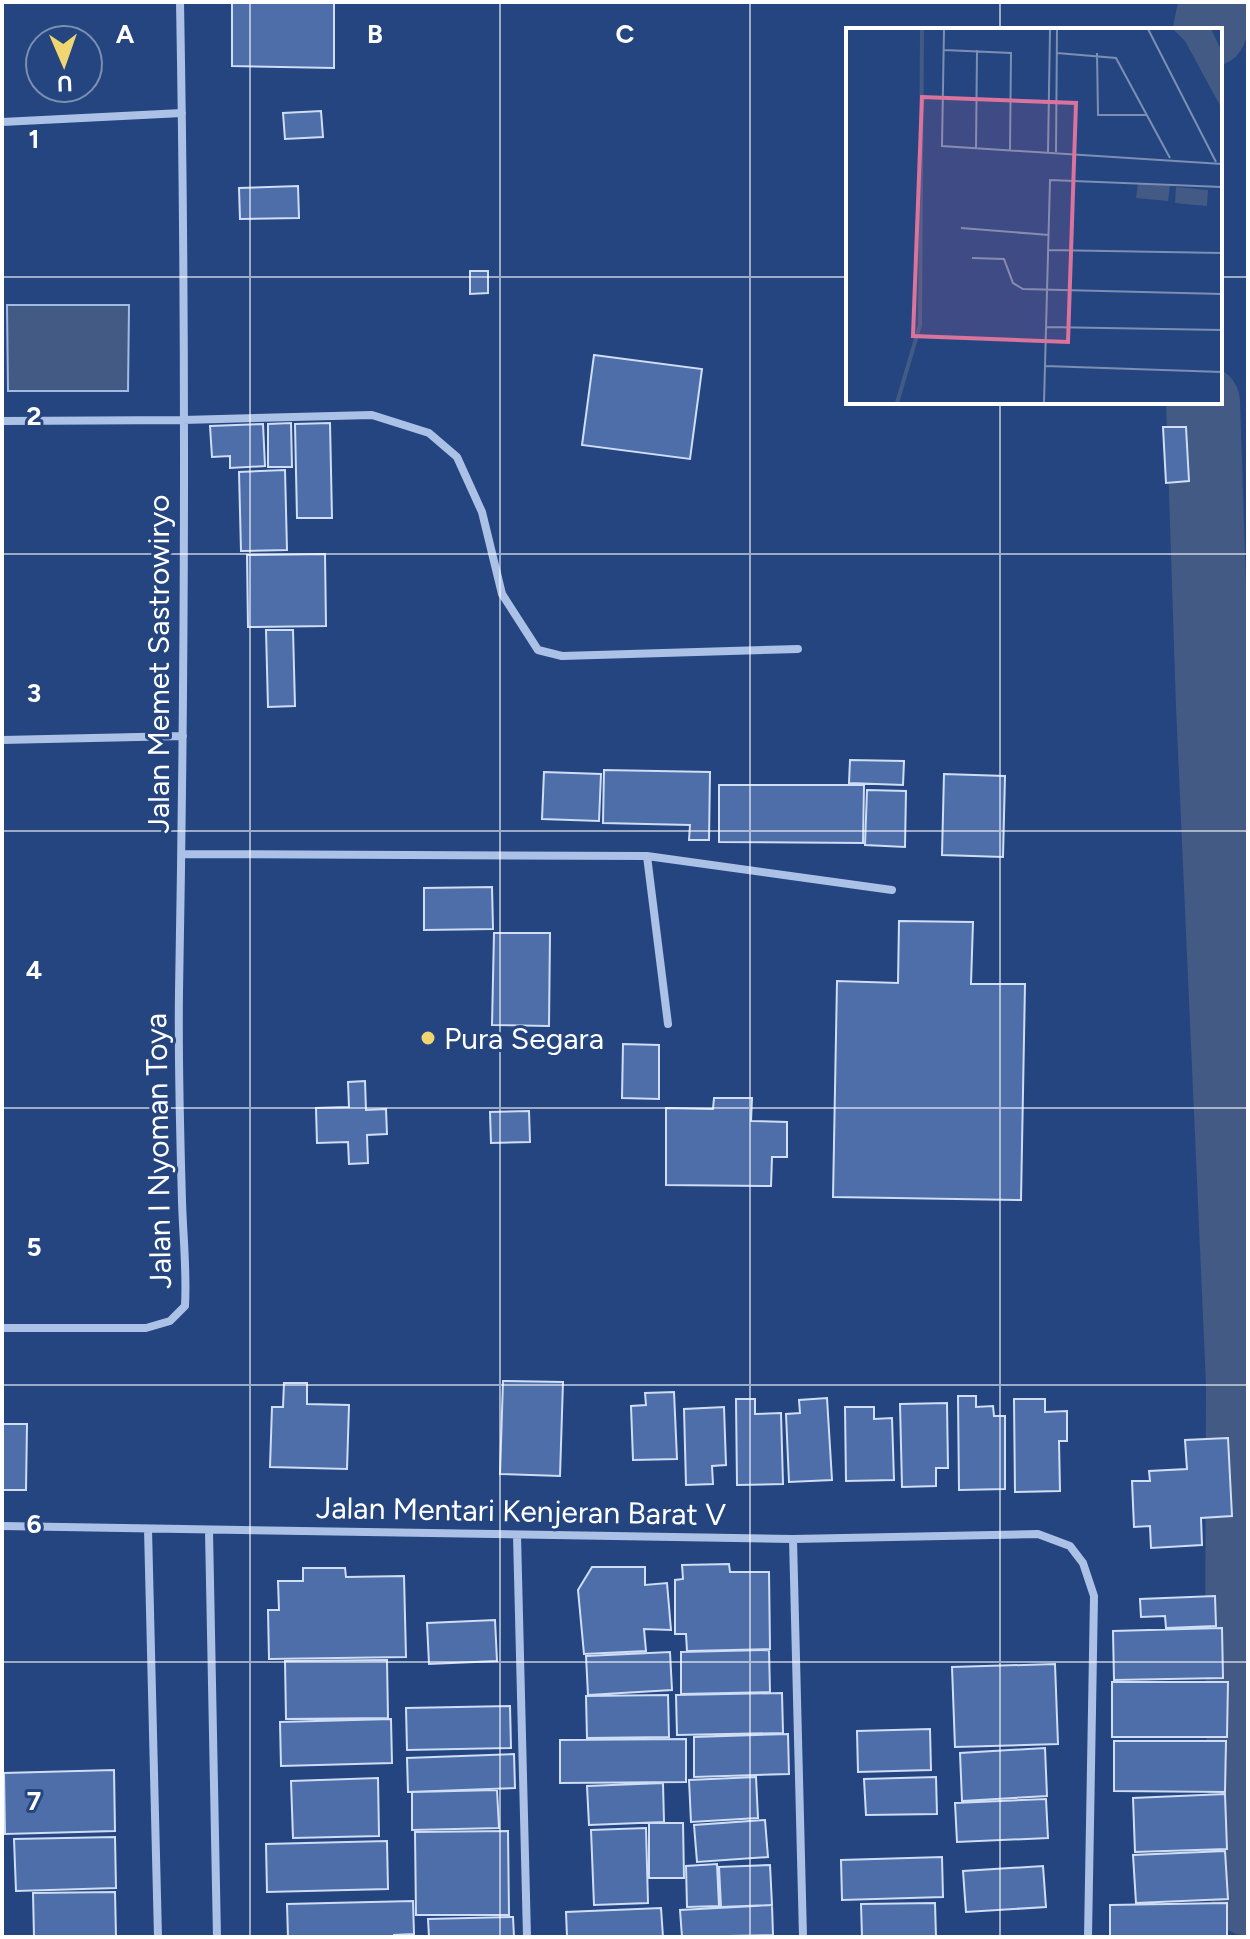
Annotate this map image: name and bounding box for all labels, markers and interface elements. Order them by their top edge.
text: A [116,18,135,50]
text: B [367,18,383,50]
text: C [616,18,635,50]
north arrow [24,24,104,104]
inset map [846,28,1222,404]
text: U [56,70,73,97]
text: 1 [29,123,39,155]
text: 2 [26,400,42,432]
street label: Jalan Memet Sastrowiryo [140,495,177,833]
text: 3 [27,677,41,709]
text: 4 [26,954,42,986]
street label: Jalan I Nyoman Toya [137,1013,179,1289]
place label: Pura Segara [444,1020,604,1057]
marker: Pura Segara [419,1029,437,1047]
text: 5 [26,1231,42,1263]
street label: Jalan Mentari Kenjeran Barat V [316,1489,727,1533]
text: 6 [26,1508,42,1540]
text: 7 [27,1785,41,1817]

